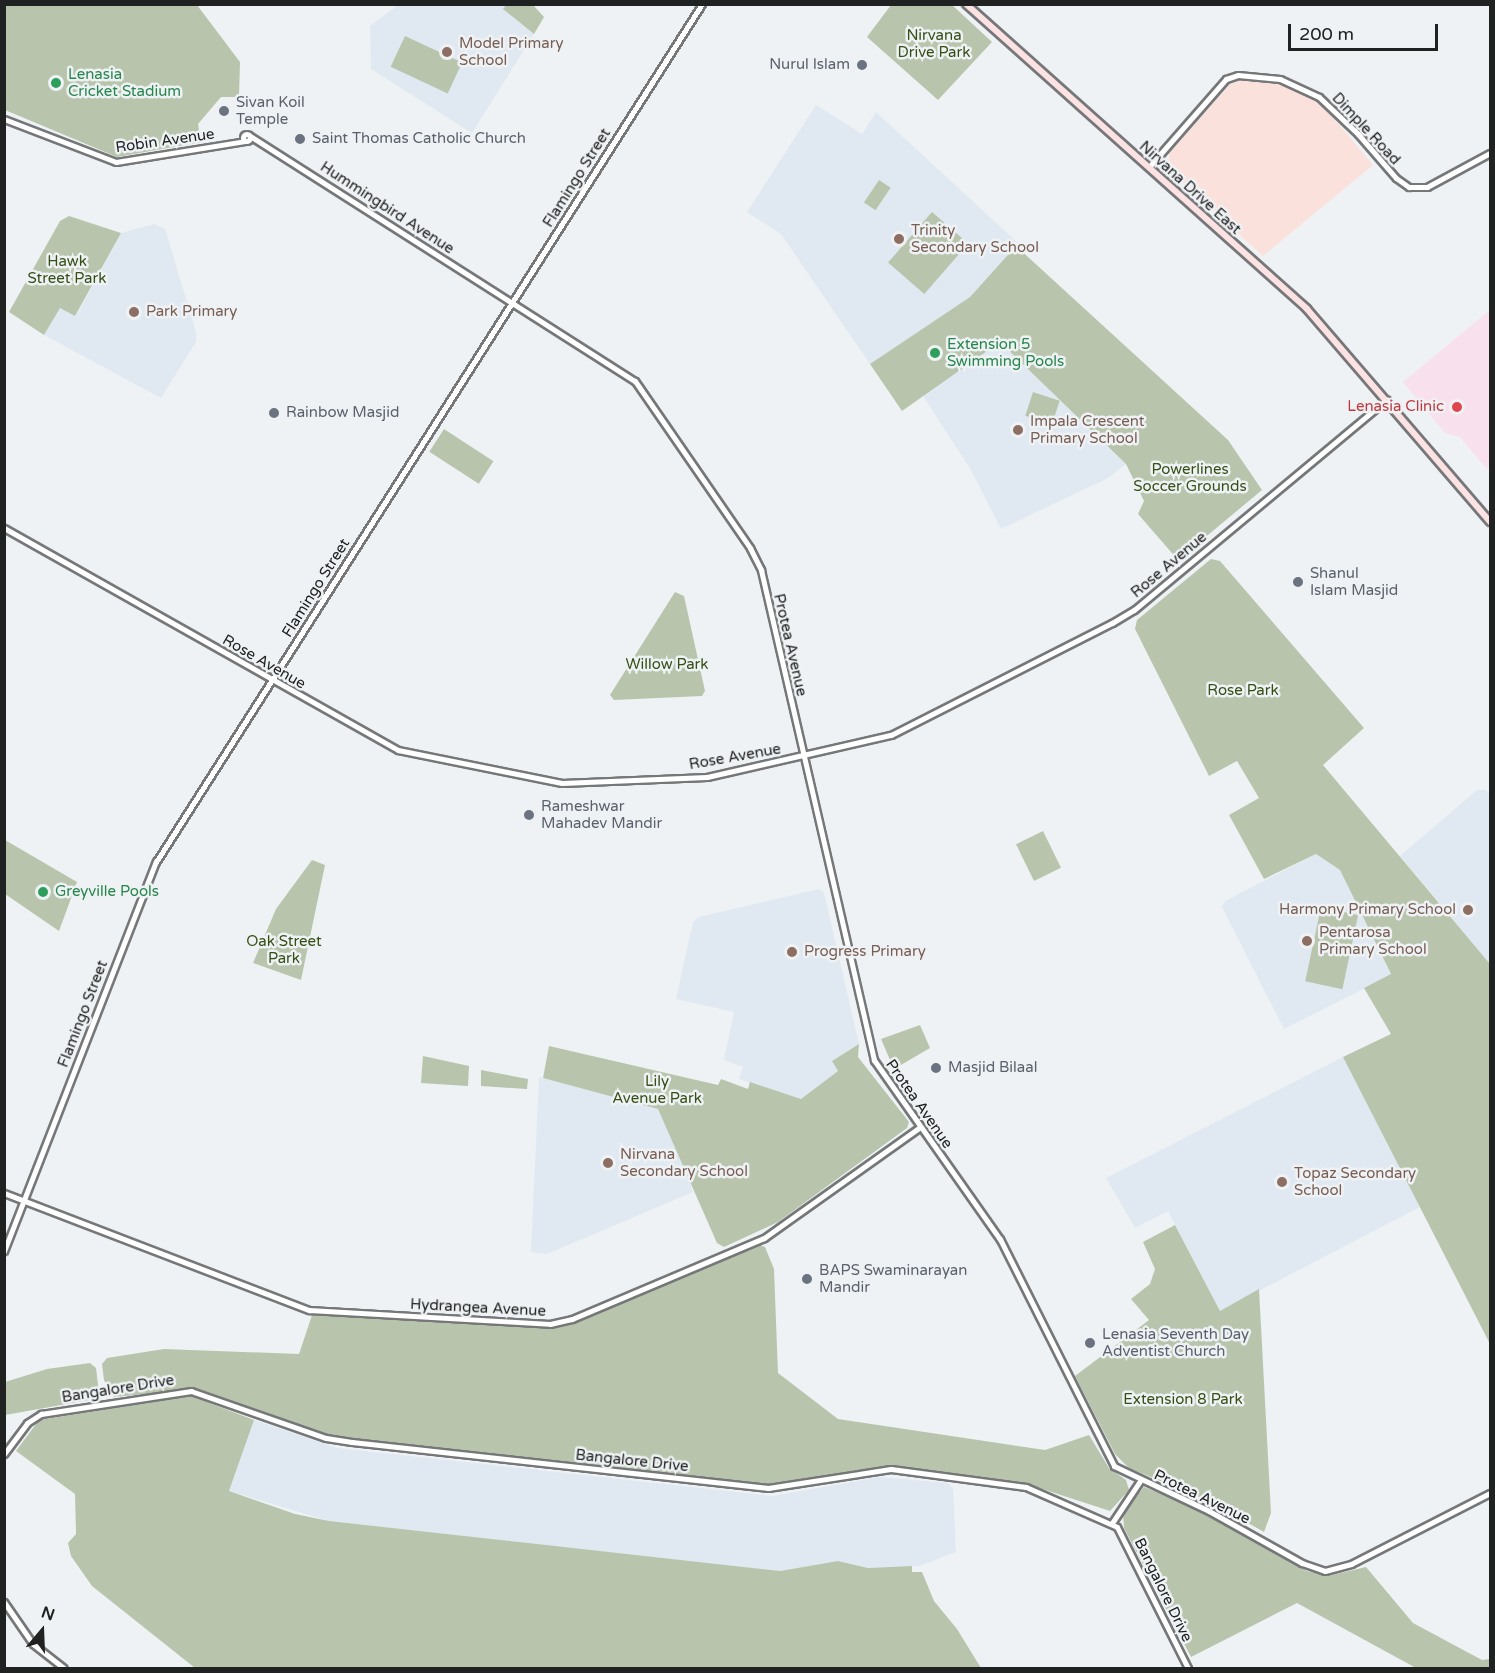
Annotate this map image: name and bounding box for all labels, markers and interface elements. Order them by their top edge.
scale bar [1291,12,1441,50]
text: 200 m [1299,23,1354,45]
park label: Nirvana Drive Park [898,26,970,61]
place label: Model Primary School [459,34,563,69]
marker: Model Primary School [440,45,454,59]
place label: Nurul Islam [769,56,850,74]
marker: Nurul Islam [855,58,869,72]
place label: Lenasia Cricket Stadium [68,65,181,100]
marker: Lenasia Cricket Stadium [49,76,63,90]
street label: Dimple Road [1328,89,1404,169]
place label: Sivan Koil Temple [236,93,305,128]
marker: Sivan Koil Temple [217,104,231,118]
street label: Robin Avenue [114,125,216,157]
street label: Flamingo Street [539,125,615,231]
place label: Saint Thomas Catholic Church [312,130,526,148]
marker: Saint Thomas Catholic Church [293,132,307,146]
street label: Nirvana Drive East [1135,138,1245,238]
street label: Hummingbird Avenue [317,158,457,258]
place label: Trinity Secondary School [911,221,1039,256]
marker: Trinity Secondary School [892,232,906,246]
park label: Hawk Street Park [28,252,106,287]
place label: Park Primary [146,303,237,321]
marker: Park Primary [127,305,141,319]
place label: Extension 5 Swimming Pools [947,335,1064,370]
marker: Extension 5 Swimming Pools [928,346,942,360]
place label: Lenasia Clinic [1347,398,1444,416]
marker: Lenasia Clinic [1448,398,1466,416]
place label: Rainbow Masjid [286,404,399,422]
marker: Rainbow Masjid [267,406,281,420]
place label: Impala Crescent Primary School [1030,412,1144,447]
marker: Impala Crescent Primary School [1011,423,1025,437]
park label: Powerlines Soccer Grounds [1133,460,1247,495]
street label: Rose Avenue [1128,528,1210,602]
street label: Flamingo Street [278,535,354,641]
place label: Shanul Islam Masjid [1310,564,1398,599]
marker: Shanul Islam Masjid [1291,575,1305,589]
street label: Protea Avenue [769,592,811,698]
street label: Rose Avenue [219,631,309,693]
park label: Willow Park [625,656,709,674]
park label: Rose Park [1207,682,1279,700]
street label: Rose Avenue [688,740,782,774]
place label: Rameshwar Mahadev Mandir [541,797,662,832]
marker: Rameshwar Mahadev Mandir [522,808,536,822]
place label: Greyville Pools [55,883,159,901]
marker: Greyville Pools [36,885,50,899]
place label: Harmony Primary School [1279,901,1456,919]
marker: Harmony Primary School [1461,903,1475,917]
place label: Pentarosa Primary School [1319,923,1427,958]
park label: Oak Street Park [246,932,322,967]
marker: Pentarosa Primary School [1300,934,1314,948]
place label: Progress Primary [804,943,926,961]
marker: Progress Primary [785,945,799,959]
street label: Flamingo Street [54,958,112,1070]
street label: Protea Avenue [882,1056,956,1152]
place label: Masjid Bilaal [948,1059,1037,1077]
marker: Masjid Bilaal [929,1061,943,1075]
park label: Lily Avenue Park [612,1072,702,1107]
place label: Nirvana Secondary School [620,1145,748,1180]
marker: Nirvana Secondary School [601,1156,615,1170]
place label: Topaz Secondary School [1294,1164,1416,1199]
marker: Topaz Secondary School [1275,1175,1289,1189]
place label: BAPS Swaminarayan Mandir [819,1261,967,1296]
marker: BAPS Swaminarayan Mandir [800,1272,814,1286]
street label: Hydrangea Avenue [410,1295,546,1321]
place label: Lenasia Seventh Day Adventist Church [1102,1325,1249,1360]
marker: Lenasia Seventh Day Adventist Church [1083,1336,1097,1350]
street label: Bangalore Drive [61,1371,175,1407]
park label: Extension 8 Park [1123,1391,1243,1409]
street label: Bangalore Drive [575,1446,689,1476]
street label: Protea Avenue [1151,1466,1253,1528]
street label: Bangalore Drive [1130,1535,1196,1645]
north arrow [12,1601,72,1661]
text: N [39,1602,57,1626]

